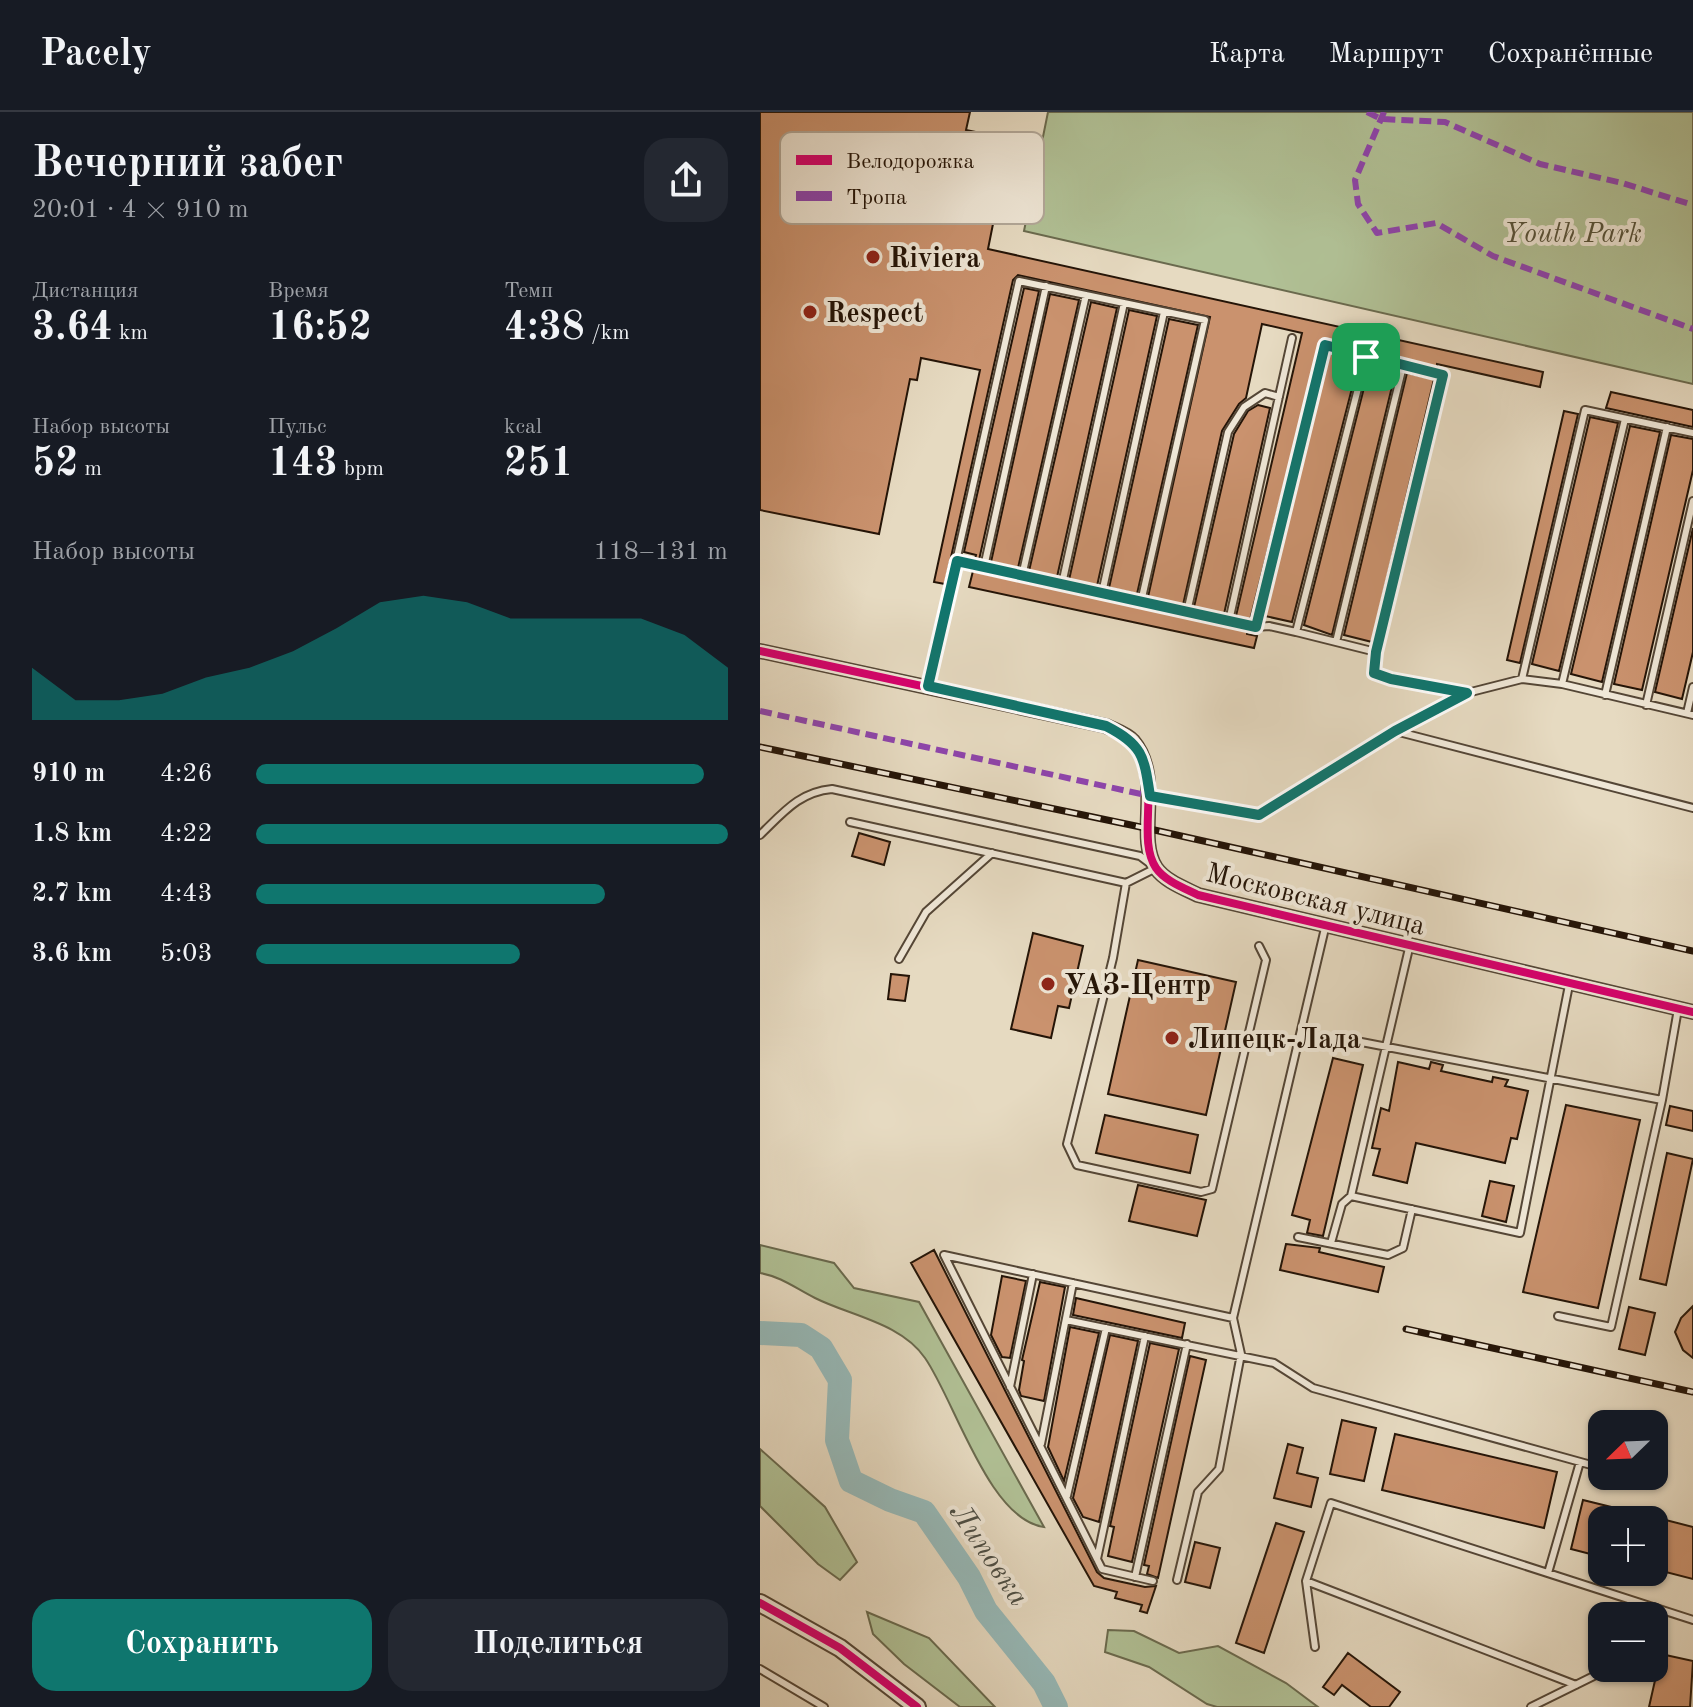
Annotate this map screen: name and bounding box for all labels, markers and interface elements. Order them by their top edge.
text: Pacely [40,36,152,74]
text: Карта [1209,41,1285,69]
text: Маршрут [1329,41,1444,69]
text: Сохранённые [1488,41,1653,69]
legend [780,132,1044,224]
button: share [644,138,728,222]
text: Вечерний забег [32,142,343,186]
text: Велодорожка [846,151,975,173]
text: Тропа [846,187,907,209]
text: 20:01 · 4 × 910 m [32,197,249,223]
park label: Youth Park [1504,221,1642,249]
place label: Riviera [889,246,980,274]
marker: Riviera [864,248,882,266]
text: Дистанция [32,280,138,302]
text: Время [268,280,329,302]
text: Темп [504,280,553,302]
place label: Respect [826,301,923,329]
marker: Respect [801,303,819,321]
text: 3.64 [32,309,113,349]
text: 16:52 [268,309,372,349]
text: 4:38 [504,309,585,349]
text: km [113,322,148,344]
text: /km [585,322,630,344]
pin [1332,323,1400,391]
icon: arrive [1344,335,1388,379]
text: Набор высоты [32,416,170,438]
text: Пульс [268,416,327,438]
text: kcal [504,416,542,438]
text: 52 [32,445,78,485]
text: 143 [268,445,338,485]
text: 251 [504,445,574,485]
text: m [78,458,102,480]
text: bpm [338,458,384,480]
text: Набор высоты [32,539,195,565]
text: 118–131 m [593,539,728,565]
text: 910 m [32,761,105,787]
text: 4:26 [160,761,213,787]
text: 1.8 km [32,821,112,847]
text: 4:22 [160,821,213,847]
street label: Московская улица [1203,860,1428,942]
text: 2.7 km [32,881,112,907]
text: 4:43 [160,881,213,907]
text: 3.6 km [32,941,112,967]
text: 5:03 [160,941,213,967]
place label: УАЗ-Центр [1064,972,1211,1001]
marker: УАЗ-Центр [1039,975,1057,993]
place label: Липецк-Лада [1188,1027,1361,1055]
marker: Липецк-Лада [1163,1029,1181,1047]
north arrow [1588,1410,1668,1490]
map controls [1588,1410,1668,1682]
water label: Липовка [943,1498,1033,1612]
button: + [1588,1506,1668,1586]
button: Сохранить [32,1599,372,1691]
button: Поделиться [388,1599,728,1691]
button: − [1588,1602,1668,1682]

